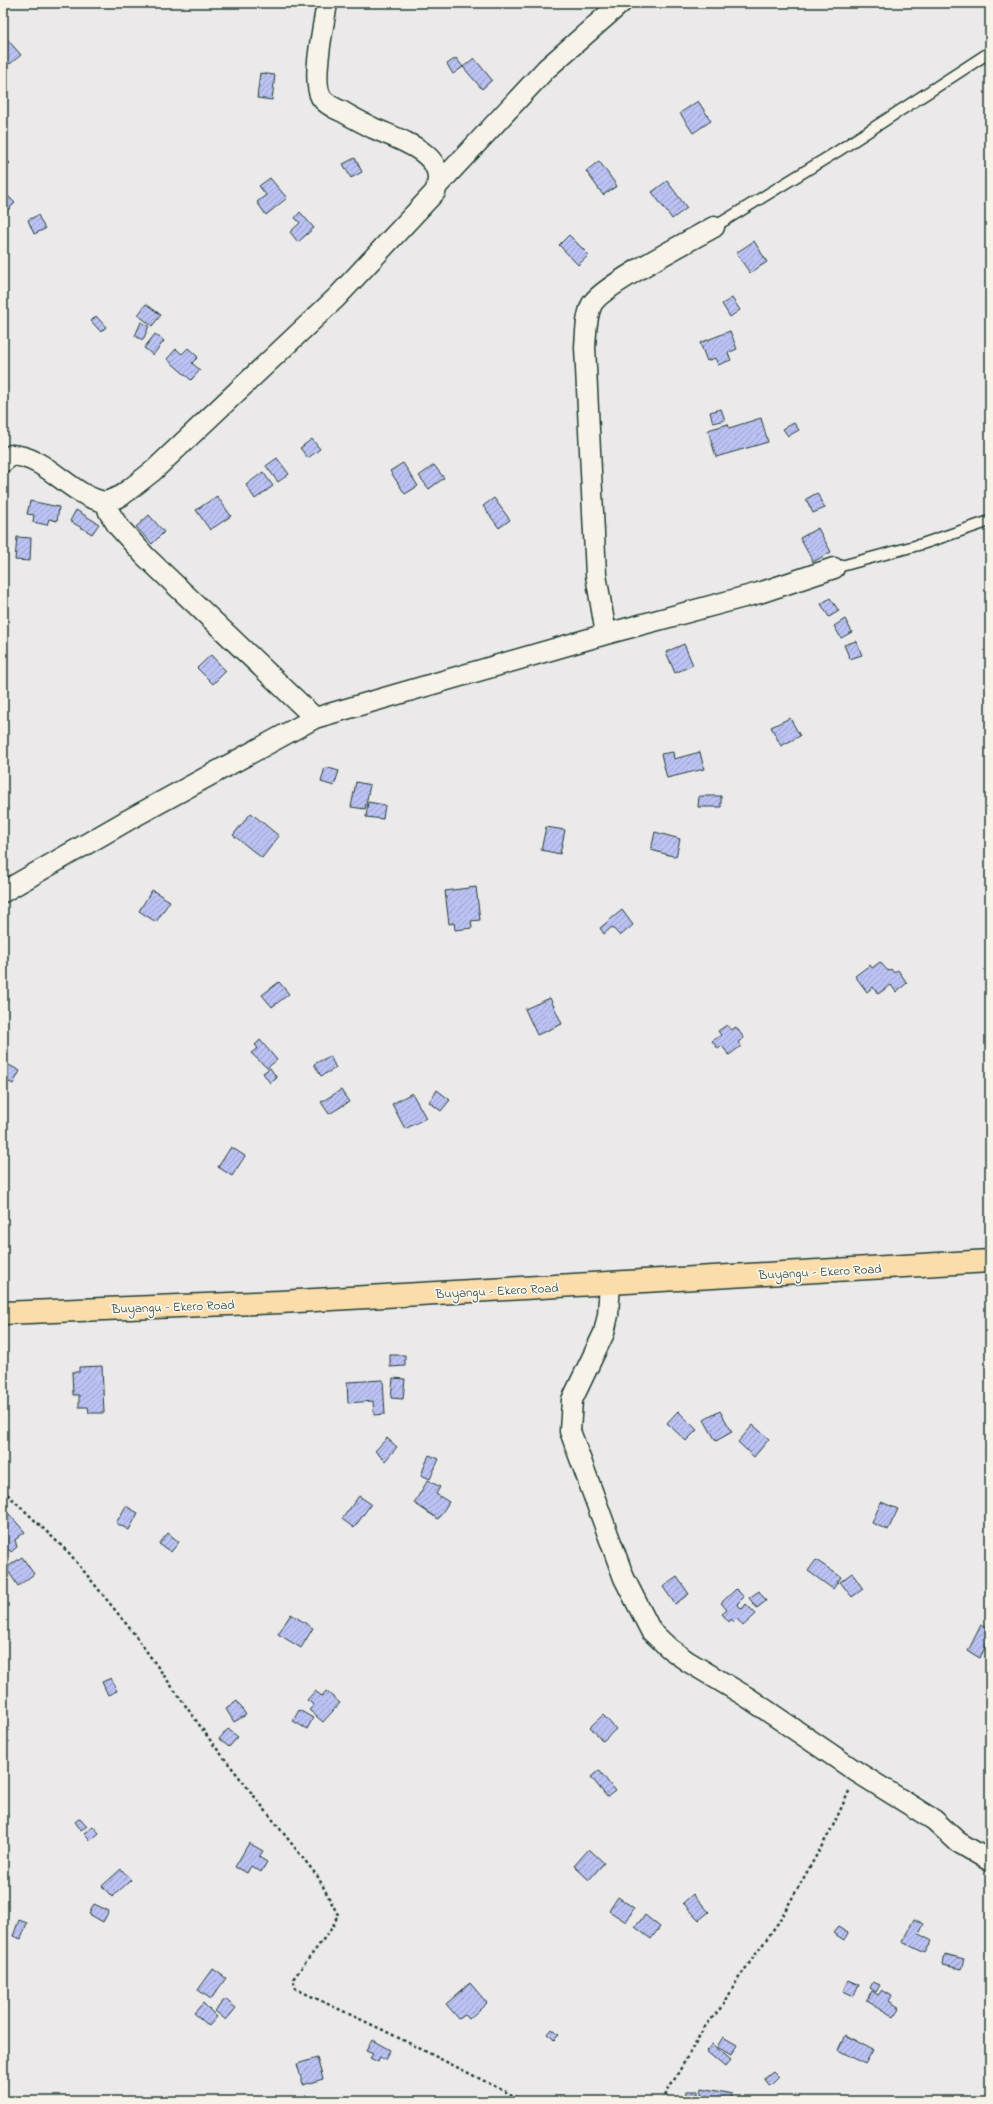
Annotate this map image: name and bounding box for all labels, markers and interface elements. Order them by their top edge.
street label: Buyangu - Ekero Road [757,1260,883,1286]
street label: Buyangu - Ekero Road [434,1279,560,1305]
street label: Buyangu - Ekero Road [110,1296,236,1320]

